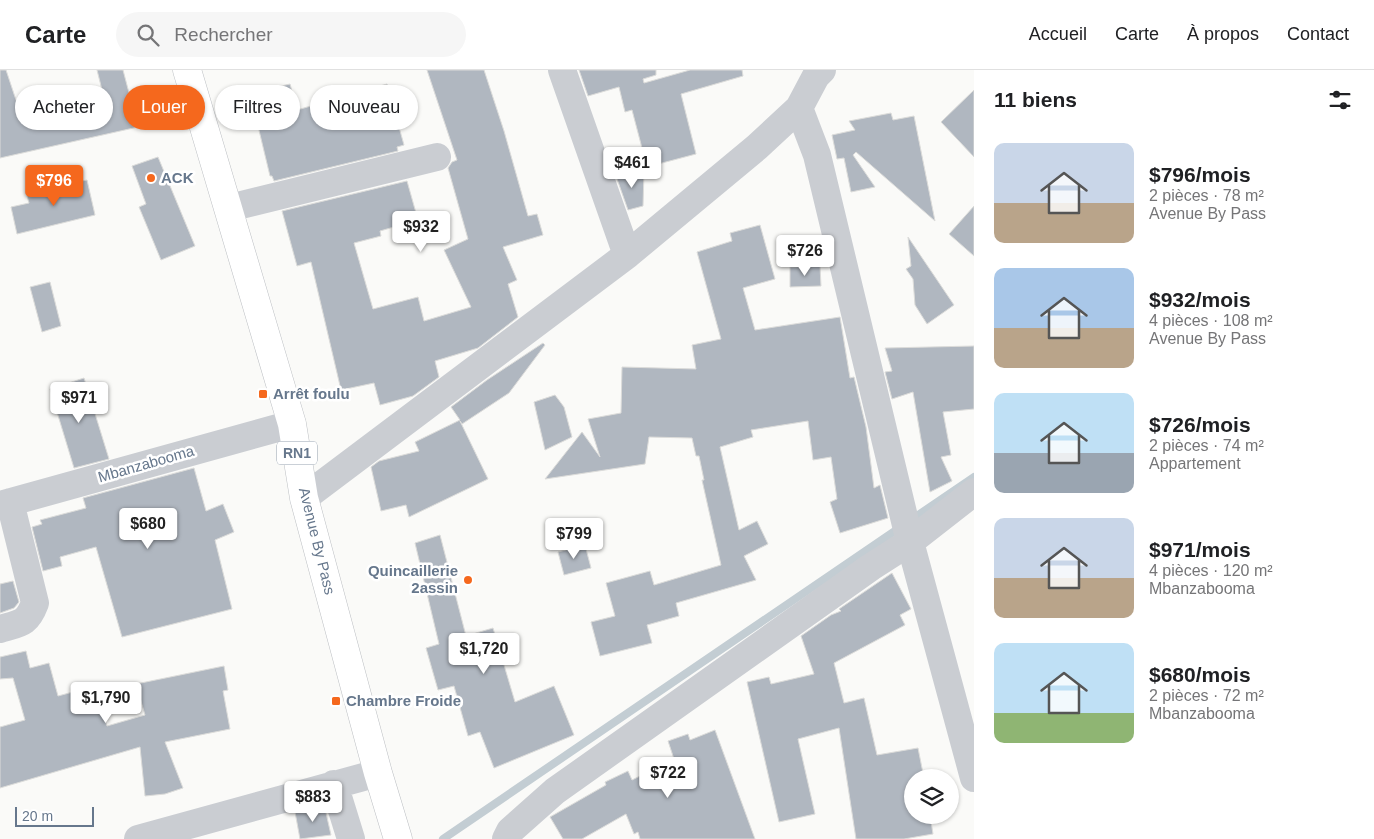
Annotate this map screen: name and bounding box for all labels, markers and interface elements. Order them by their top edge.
search box [116,12,466,57]
text: Carte [25,21,86,48]
icon: search [134,21,162,49]
text: Rechercher [174,24,273,45]
text: Accueil [1029,24,1087,44]
text: Carte [1115,24,1159,44]
text: À propos [1187,24,1259,44]
text: Contact [1287,24,1349,44]
chip: Acheter [15,85,113,130]
chip: Louer [123,85,205,130]
chip: Filtres [215,85,300,130]
chip: Nouveau [310,85,418,130]
icon: filters [1326,86,1354,114]
text: 11 biens [994,88,1077,111]
pin: $461 [602,146,662,189]
text: $461 [614,154,650,171]
icon: home [1034,163,1094,223]
text: $796/mois [1149,163,1251,186]
pin: $796 [24,164,84,207]
place label: ACK [161,169,194,186]
text: $796 [36,172,72,189]
marker: ACK [145,172,157,184]
text: 2 pièces · 78 m² [1149,187,1264,204]
text: Avenue By Pass [1149,205,1266,222]
pin: $932 [391,210,451,253]
text: $932 [403,218,439,235]
pin: $726 [775,234,835,277]
text: $726 [787,242,823,259]
icon: home [1034,288,1094,348]
text: $932/mois [1149,288,1251,311]
text: 4 pièces · 108 m² [1149,312,1273,329]
text: Avenue By Pass [1149,330,1266,347]
pin: $971 [49,382,109,424]
place label: Arrêt foulu [273,385,350,402]
marker: Arrêt foulu [257,388,269,400]
text: $971 [61,389,97,406]
icon: home [1034,413,1094,473]
text: $726/mois [1149,413,1251,436]
text: 2 pièces · 74 m² [1149,437,1264,454]
street label: Mbanzabooma [96,441,197,485]
road number: RN1 [277,442,317,464]
text: Appartement [1149,455,1241,472]
street label: Avenue By Pass [296,486,339,596]
pin: $680 [118,508,178,550]
text: $680 [130,515,166,532]
pin: $799 [544,518,604,560]
text: $799 [556,525,592,542]
icon: home [1034,538,1094,598]
text: $971/mois [1149,538,1251,561]
place label: Quincaillerie 2assin [368,562,458,596]
text: 4 pièces · 120 m² [1149,562,1273,579]
marker: Quincaillerie 2assin [462,574,474,586]
text: Mbanzabooma [1149,580,1255,597]
pin: $1,720 [443,632,525,675]
text: $1,720 [460,640,508,657]
icon: home [1034,663,1094,723]
text: $680/mois [1149,663,1251,686]
pin: $1,790 [65,682,147,724]
text: 2 pièces · 72 m² [1149,687,1264,704]
text: $1,790 [82,689,130,706]
place label: Chambre Froide [346,692,461,709]
marker: Chambre Froide [330,695,342,707]
text: Mbanzabooma [1149,705,1255,722]
pin: $722 [638,756,698,799]
text: $722 [650,764,686,781]
map controls [904,769,959,824]
button: layers [904,769,959,824]
pin: $883 [283,780,343,823]
text: $883 [295,788,331,805]
scale bar [15,804,94,827]
text: 20 m [22,808,53,824]

